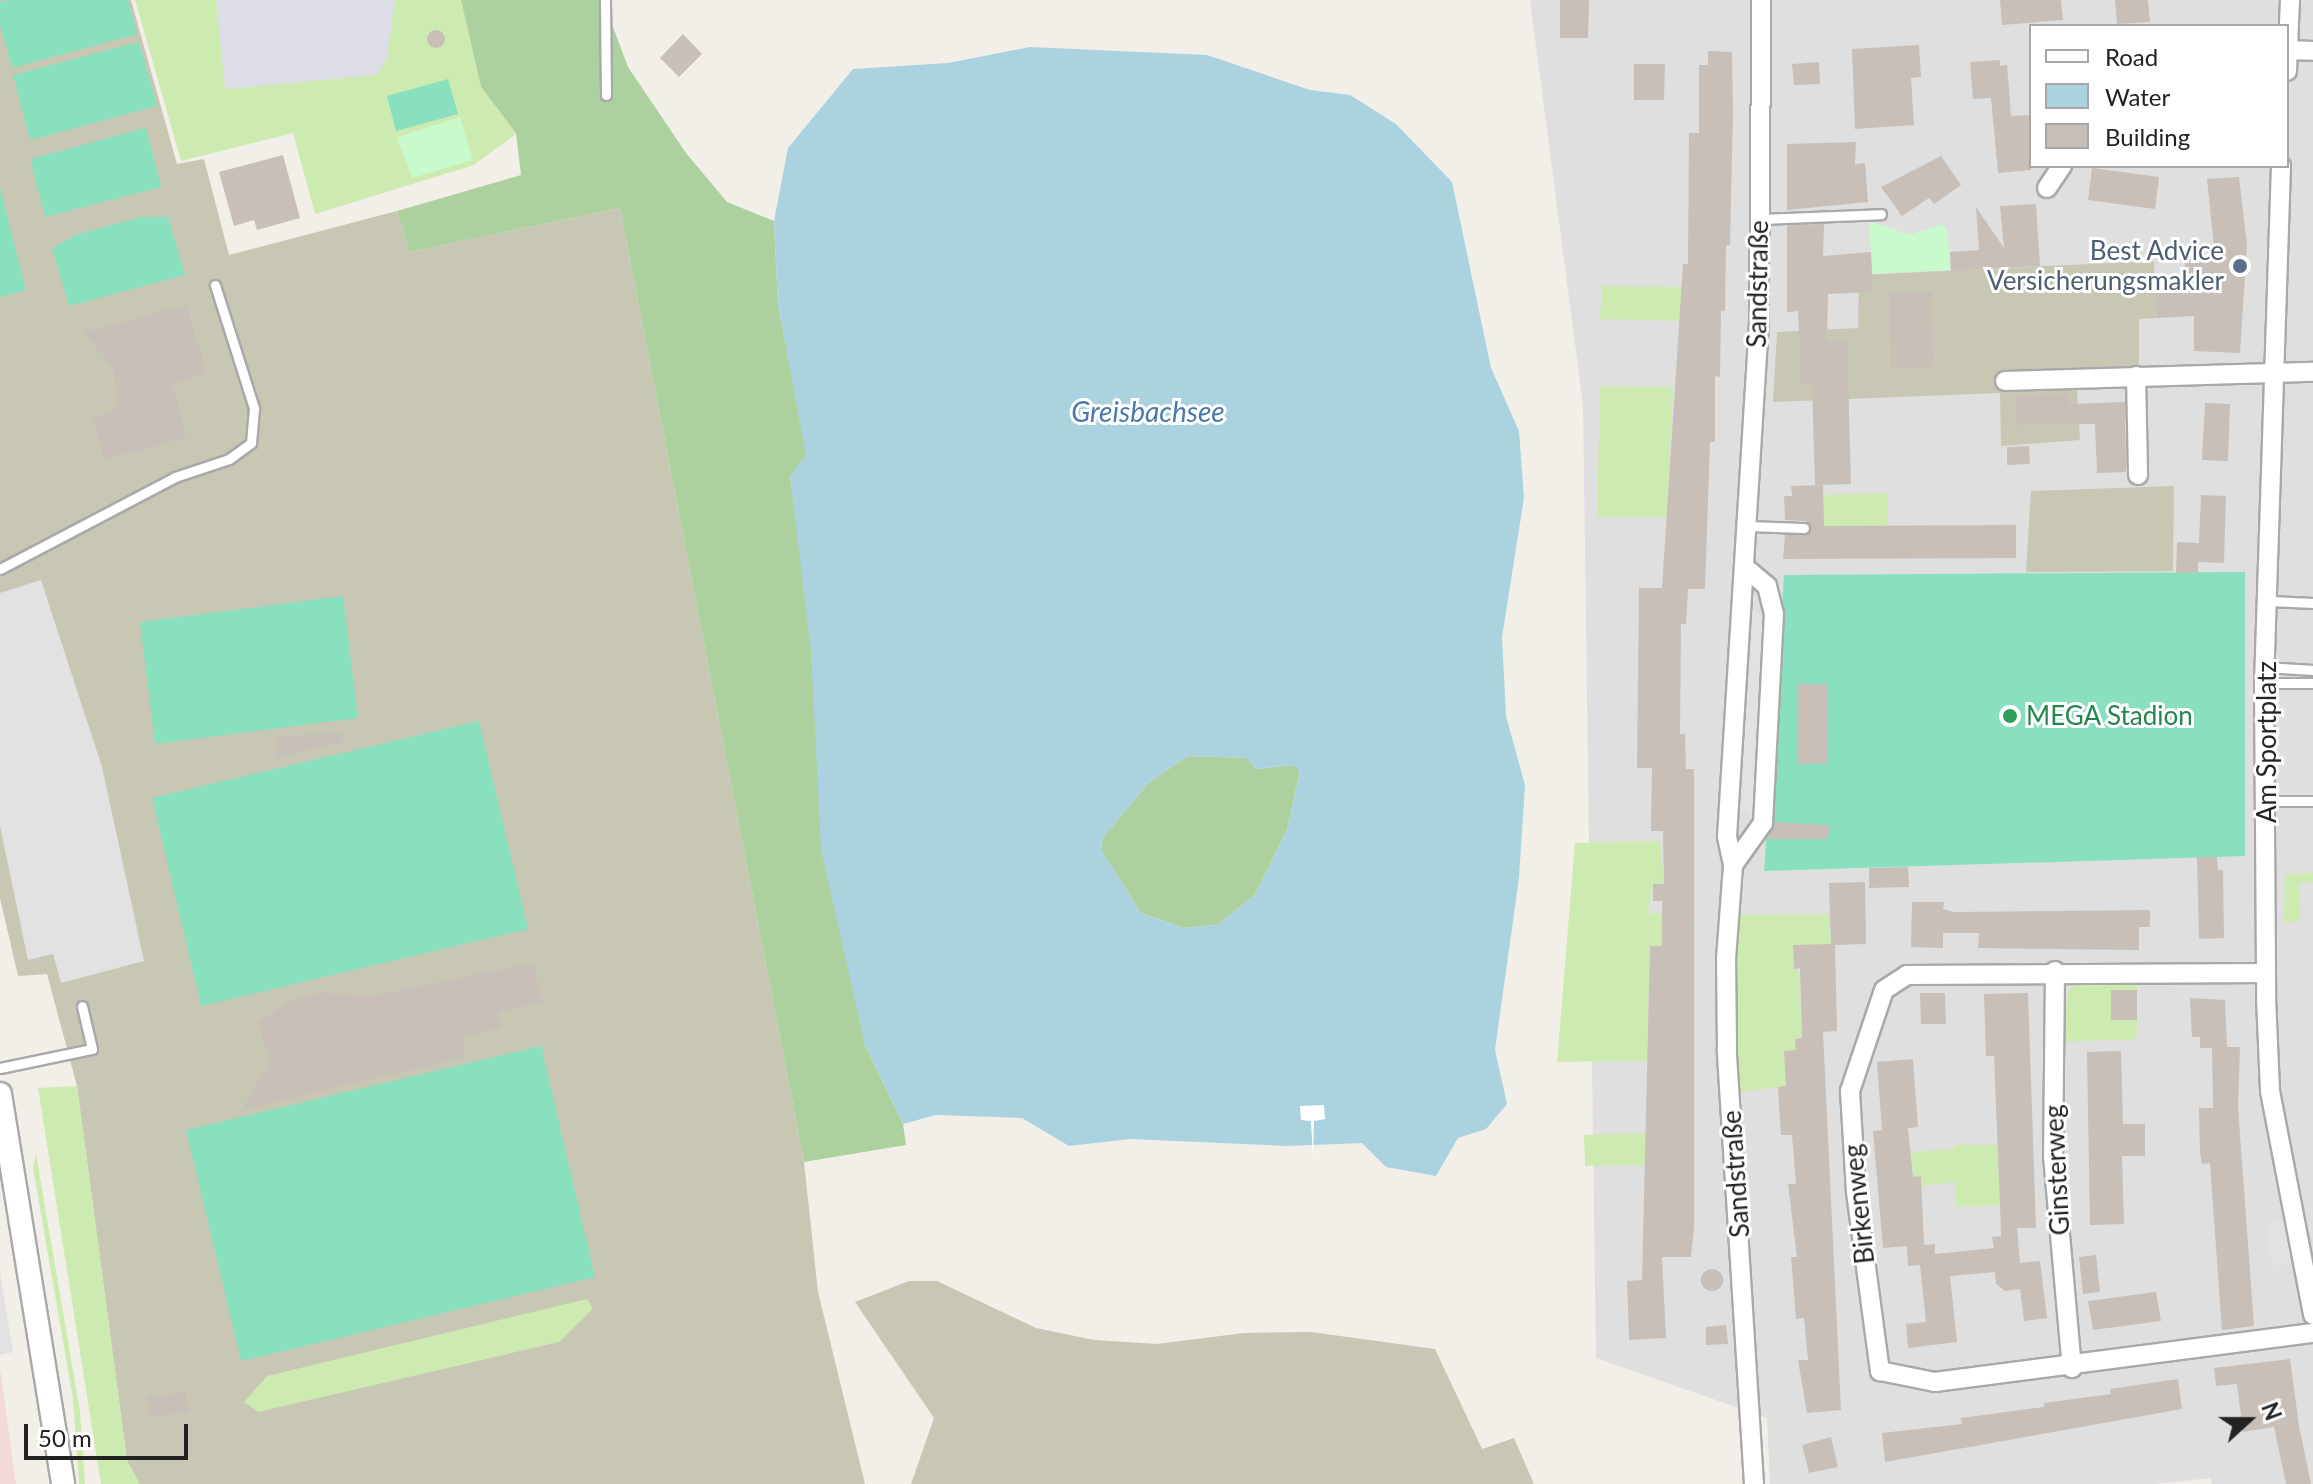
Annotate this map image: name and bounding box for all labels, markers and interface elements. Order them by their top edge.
legend [2029,24,2289,168]
text: Road [2105,42,2158,71]
text: Water [2105,82,2170,111]
text: Building [2105,122,2190,151]
street label: Sandstraße [1741,220,1775,348]
place label: Best Advice Versicherungsmakler [1987,235,2224,296]
marker: Best Advice Versicherungsmakler [2231,257,2249,275]
water label: Greisbachsee [1071,394,1225,428]
street label: Am Sportplatz [2251,661,2283,823]
place label: MEGA Stadion [2026,700,2194,732]
marker: MEGA Stadion [2001,707,2019,725]
street label: Ginsterweg [2038,1104,2076,1236]
street label: Sandstraße [1716,1109,1756,1239]
street label: Birkenweg [1837,1143,1881,1265]
north arrow [2209,1380,2289,1460]
text: N [2256,1398,2288,1424]
scale bar [28,1408,192,1458]
text: 50 m [38,1423,92,1452]

